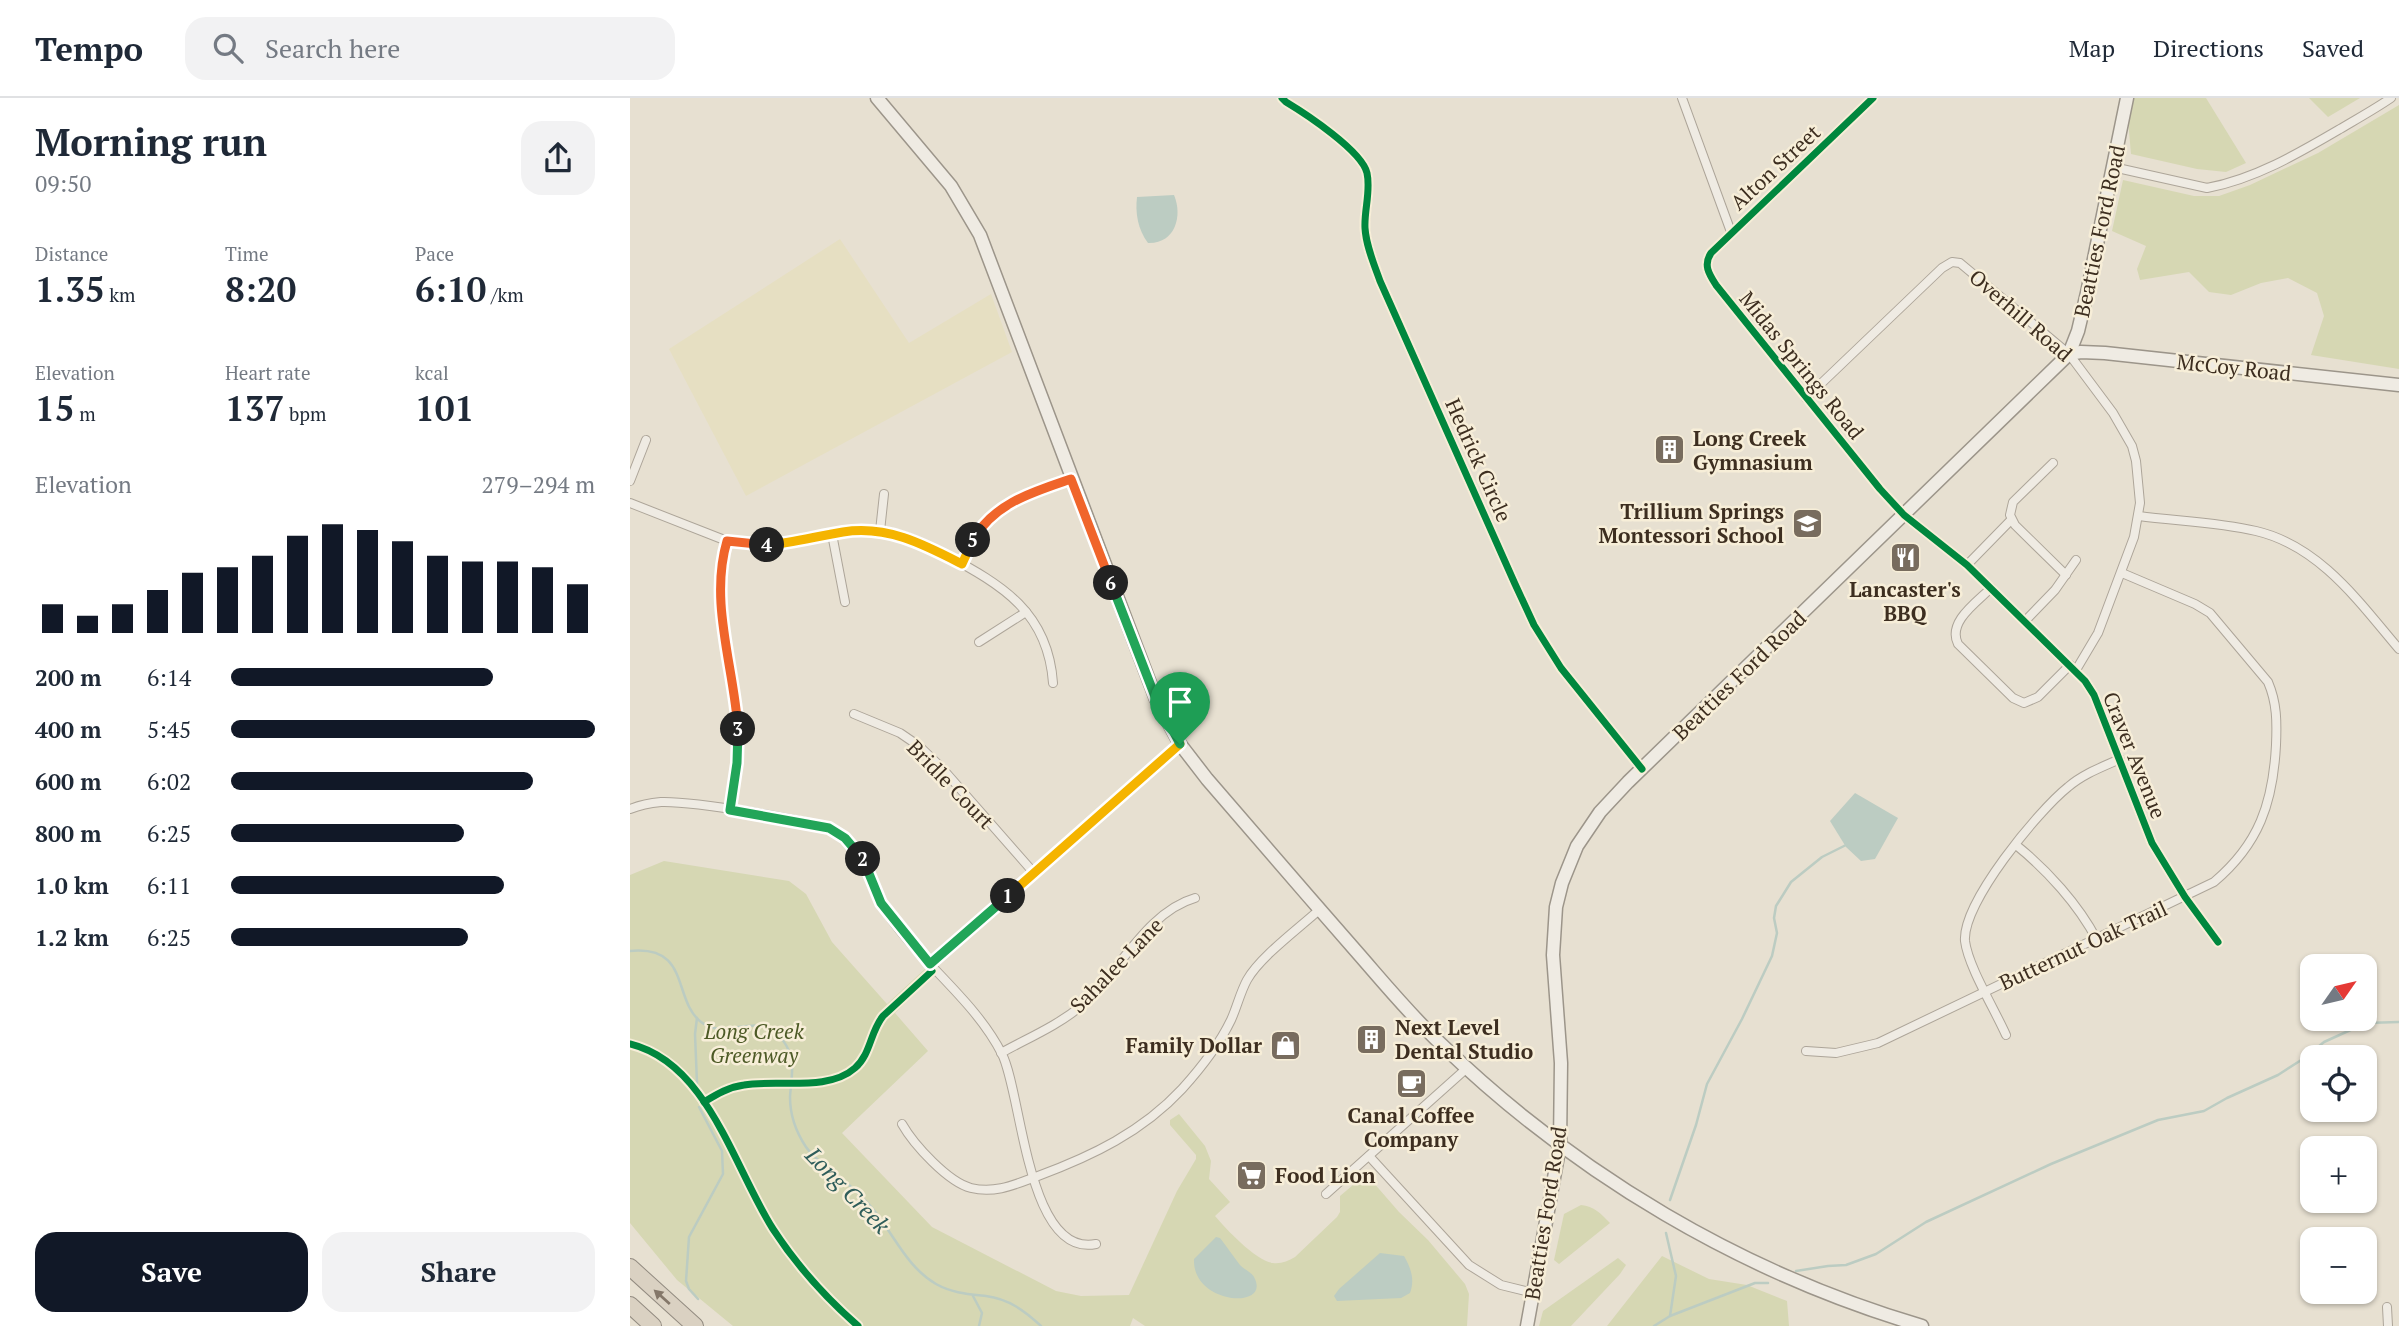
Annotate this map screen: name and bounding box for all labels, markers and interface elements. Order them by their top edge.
search box [185,17,675,80]
text: Tempo [35,27,143,70]
icon: search [209,29,247,67]
text: Search here [265,31,400,65]
text: Map [2069,32,2115,64]
text: Directions [2153,32,2264,64]
text: Saved [2302,32,2364,64]
text: Morning run [35,117,267,167]
street label: Alton Street [1724,118,1826,216]
button: share [521,121,595,195]
street label: Beatties Ford Road [2067,142,2131,320]
text: 09:50 [35,168,92,199]
text: Distance [35,241,108,266]
text: Time [225,241,268,266]
text: Pace [415,241,454,266]
street label: Overhill Road [1964,263,2079,368]
text: 1.35 [35,266,105,312]
text: 8:20 [225,266,296,312]
text: 6:10 [415,266,486,312]
text: km [105,282,136,307]
text: /km [486,282,524,307]
street label: Midas Springs Road [1734,285,1871,445]
street label: McCoy Road [2175,347,2293,387]
text: Elevation [35,360,115,385]
text: Heart rate [225,360,310,385]
text: kcal [415,360,449,385]
text: 15 [35,385,75,431]
text: 137 [225,385,284,431]
text: 101 [415,385,474,431]
street label: Hedrick Circle [1439,394,1519,526]
text: m [75,401,96,426]
text: bpm [284,401,326,426]
place label: Long Creek Gymnasium [1693,424,1813,476]
building icon: Long Creek Gymnasium [1653,433,1687,467]
text: Elevation [35,469,132,500]
text: 279–294 m [482,469,595,500]
place label: Trillium Springs Montessori School [1598,497,1784,549]
school or university icon: Trillium Springs Montessori School [1790,506,1824,540]
pin: 5 [956,522,990,558]
text: 5 [967,527,978,552]
pin: 4 [750,528,784,562]
text: 4 [761,532,772,557]
restaurant icon: Lancaster's BBQ [1888,540,1922,574]
pin: 6 [1093,566,1128,601]
text: 6 [1105,570,1116,595]
place label: Lancaster's BBQ [1849,575,1961,627]
street label: Beatties Ford Road [1666,604,1812,746]
text: 200 m [35,662,101,693]
text: 6:14 [147,662,191,693]
pin [1150,672,1210,744]
icon: arrive [1161,683,1199,721]
street label: Craver Avenue [2097,687,2173,823]
pin: 3 [720,712,756,746]
text: 400 m [35,714,101,745]
text: 5:45 [147,714,191,745]
text: 3 [732,716,743,741]
street label: Bridle Court [902,733,1001,835]
text: 600 m [35,766,101,797]
text: 6:02 [147,766,191,797]
text: 800 m [35,818,101,849]
text: 6:25 [147,818,191,849]
pin: 2 [846,842,880,876]
text: 2 [857,846,868,871]
text: 1.0 km [35,870,109,901]
text: 6:11 [147,870,191,901]
pin: 1 [990,878,1026,914]
text: 1 [1002,883,1013,908]
street label: Butternut Oak Trail [1994,894,2172,996]
street label: Sahalee Lane [1063,911,1169,1019]
text: 1.2 km [35,922,109,953]
text: 6:25 [147,922,191,953]
north arrow [2300,954,2376,1031]
map controls [2300,954,2377,1304]
place label: Next Level Dental Studio [1395,1013,1533,1065]
park label: Long Creek Greenway [703,1017,805,1069]
building icon: Next Level Dental Studio [1355,1022,1389,1056]
shop icon: Family Dollar [1268,1028,1302,1062]
place label: Family Dollar [1126,1031,1262,1059]
button: locate [2300,1045,2377,1122]
cafe icon: Canal Coffee Company [1394,1066,1428,1100]
place label: Canal Coffee Company [1348,1101,1474,1153]
street label: Beatties Ford Road [1517,1124,1573,1302]
button: + [2300,1136,2377,1213]
water label: Long Creek [798,1139,898,1241]
supermarket icon: Food Lion [1235,1158,1269,1192]
place label: Food Lion [1275,1161,1376,1189]
button: − [2300,1227,2377,1304]
button: Save [35,1232,308,1312]
button: Share [322,1232,595,1312]
one-way arrow [653,1289,671,1305]

